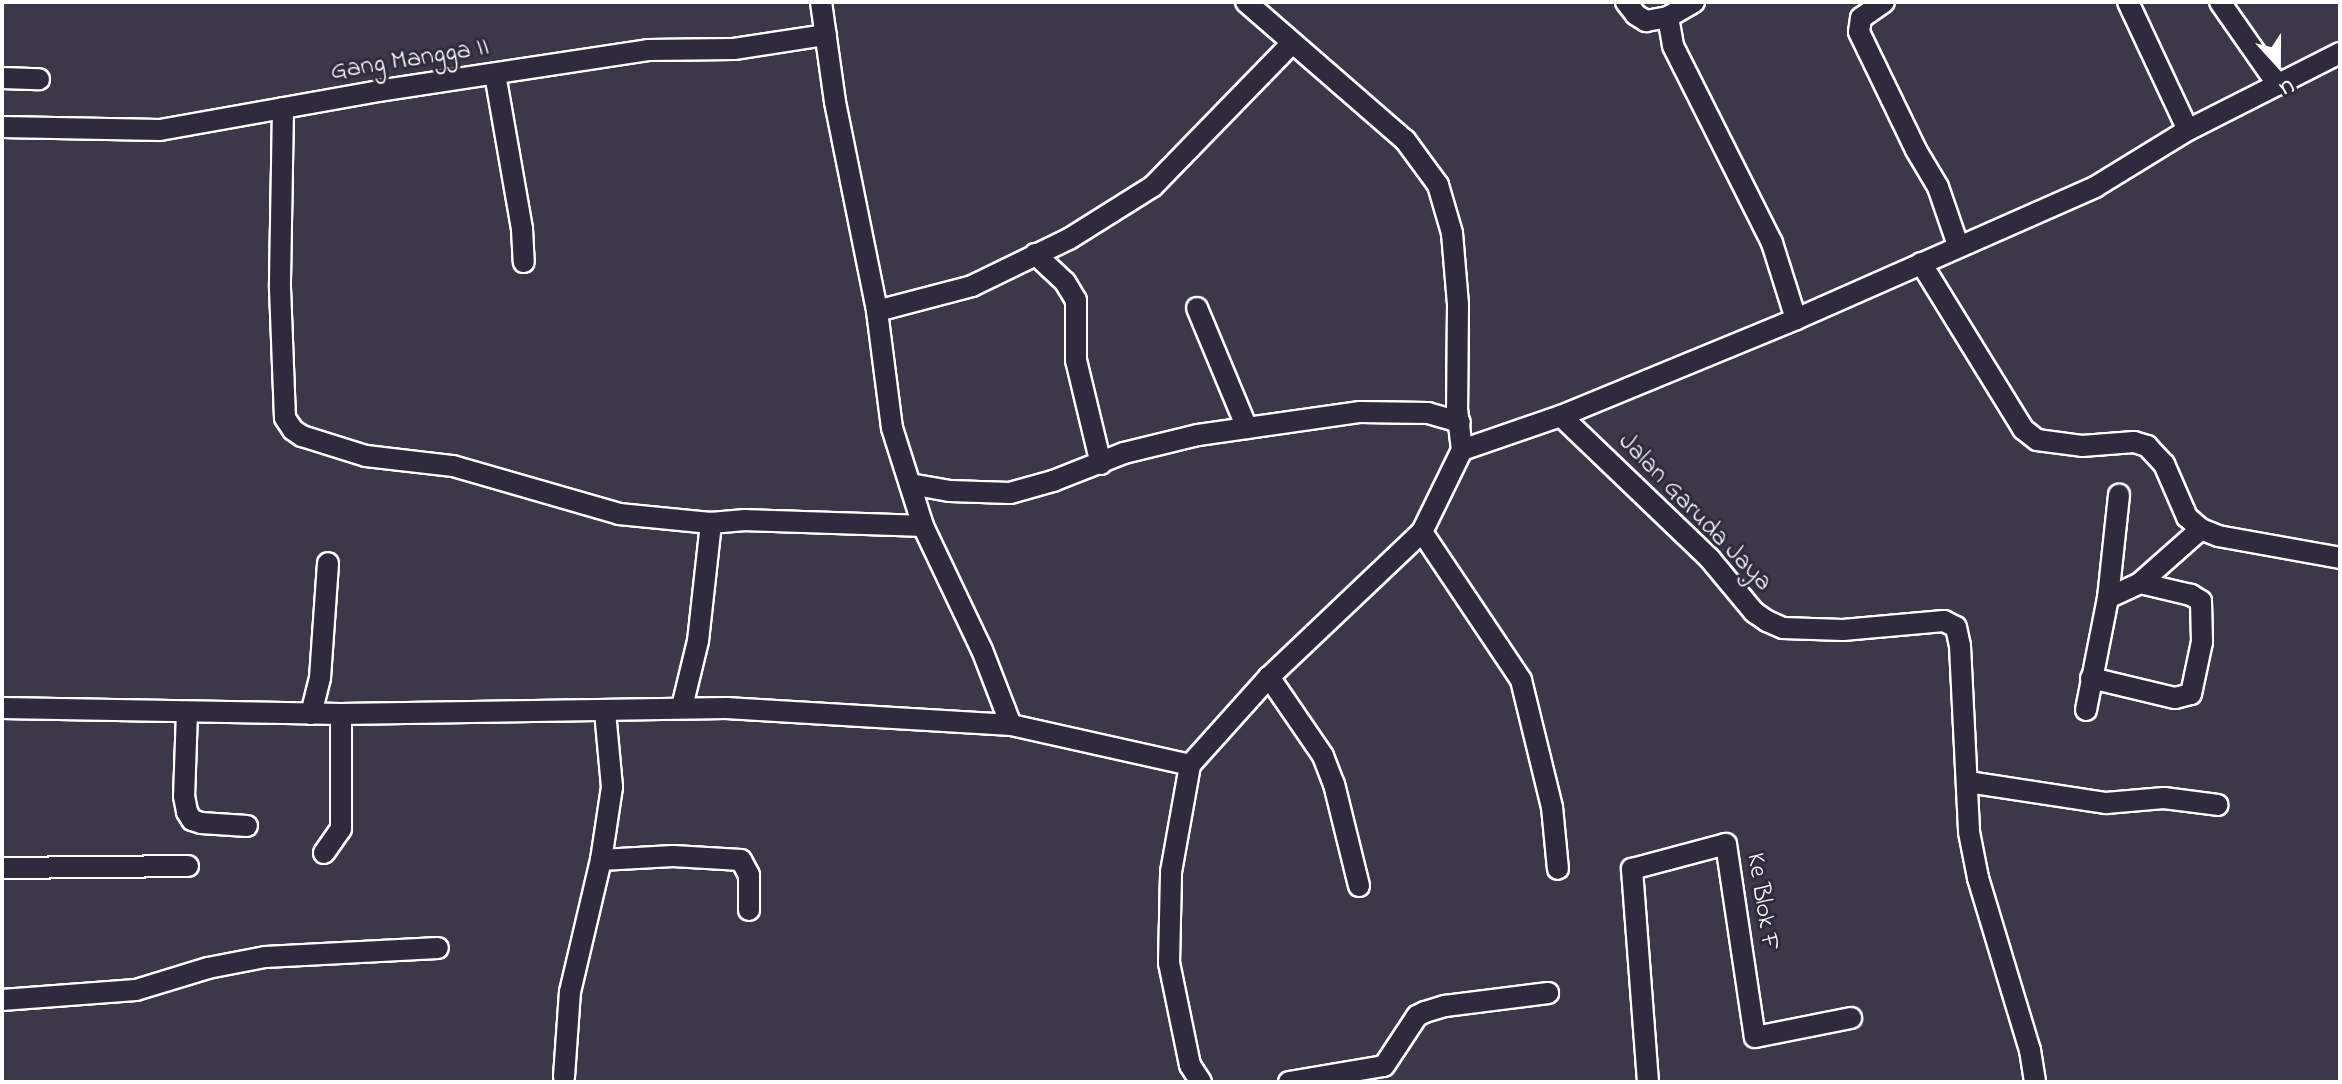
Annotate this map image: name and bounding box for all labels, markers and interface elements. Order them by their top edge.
north arrow [2238,24,2318,104]
street label: Gang Mangga II [328,33,492,89]
text: U [2274,69,2299,104]
street label: Jalan Garuda Jaya [1611,427,1777,599]
street label: Ke Blok F [1738,851,1784,953]

